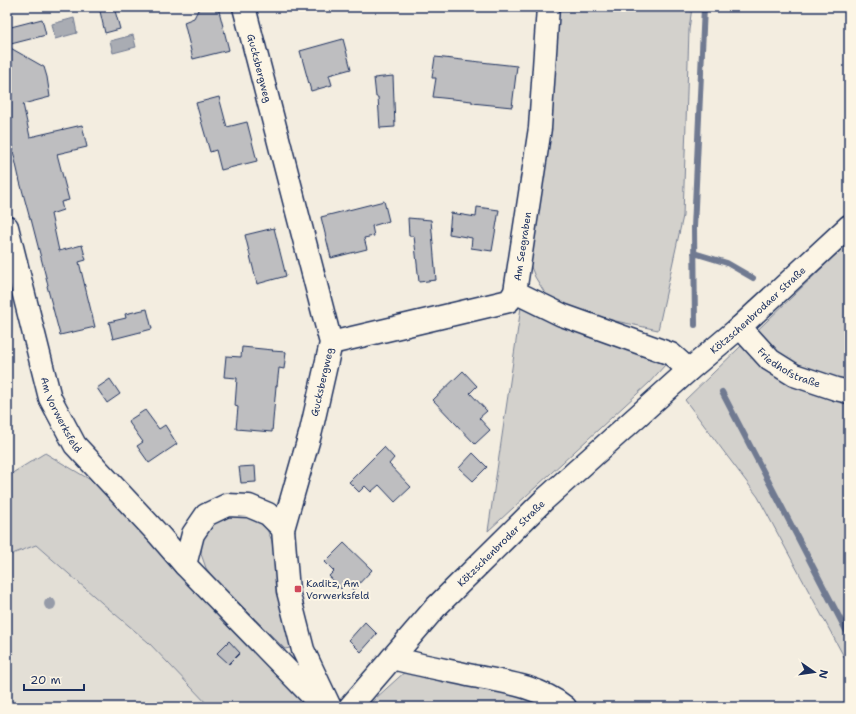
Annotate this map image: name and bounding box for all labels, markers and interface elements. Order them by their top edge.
street label: Gucksbergweg [245,32,275,104]
street label: Am Seegraben [510,211,534,282]
street label: Kötzschenbrodaer Straße [707,263,808,356]
street label: Friedhofstraße [755,344,823,390]
street label: Gucksbergweg [308,346,336,418]
street label: Am Vorwerksfeld [38,375,86,456]
street label: Kötzschenbroder Straße [454,496,547,589]
place label: Kaditz, Am Vorwerksfeld [306,577,370,602]
marker: Kaditz, Am Vorwerksfeld [293,584,303,594]
north arrow [794,652,834,692]
scale bar [24,666,84,692]
text: N [815,668,832,680]
text: 20 m [30,672,61,688]

